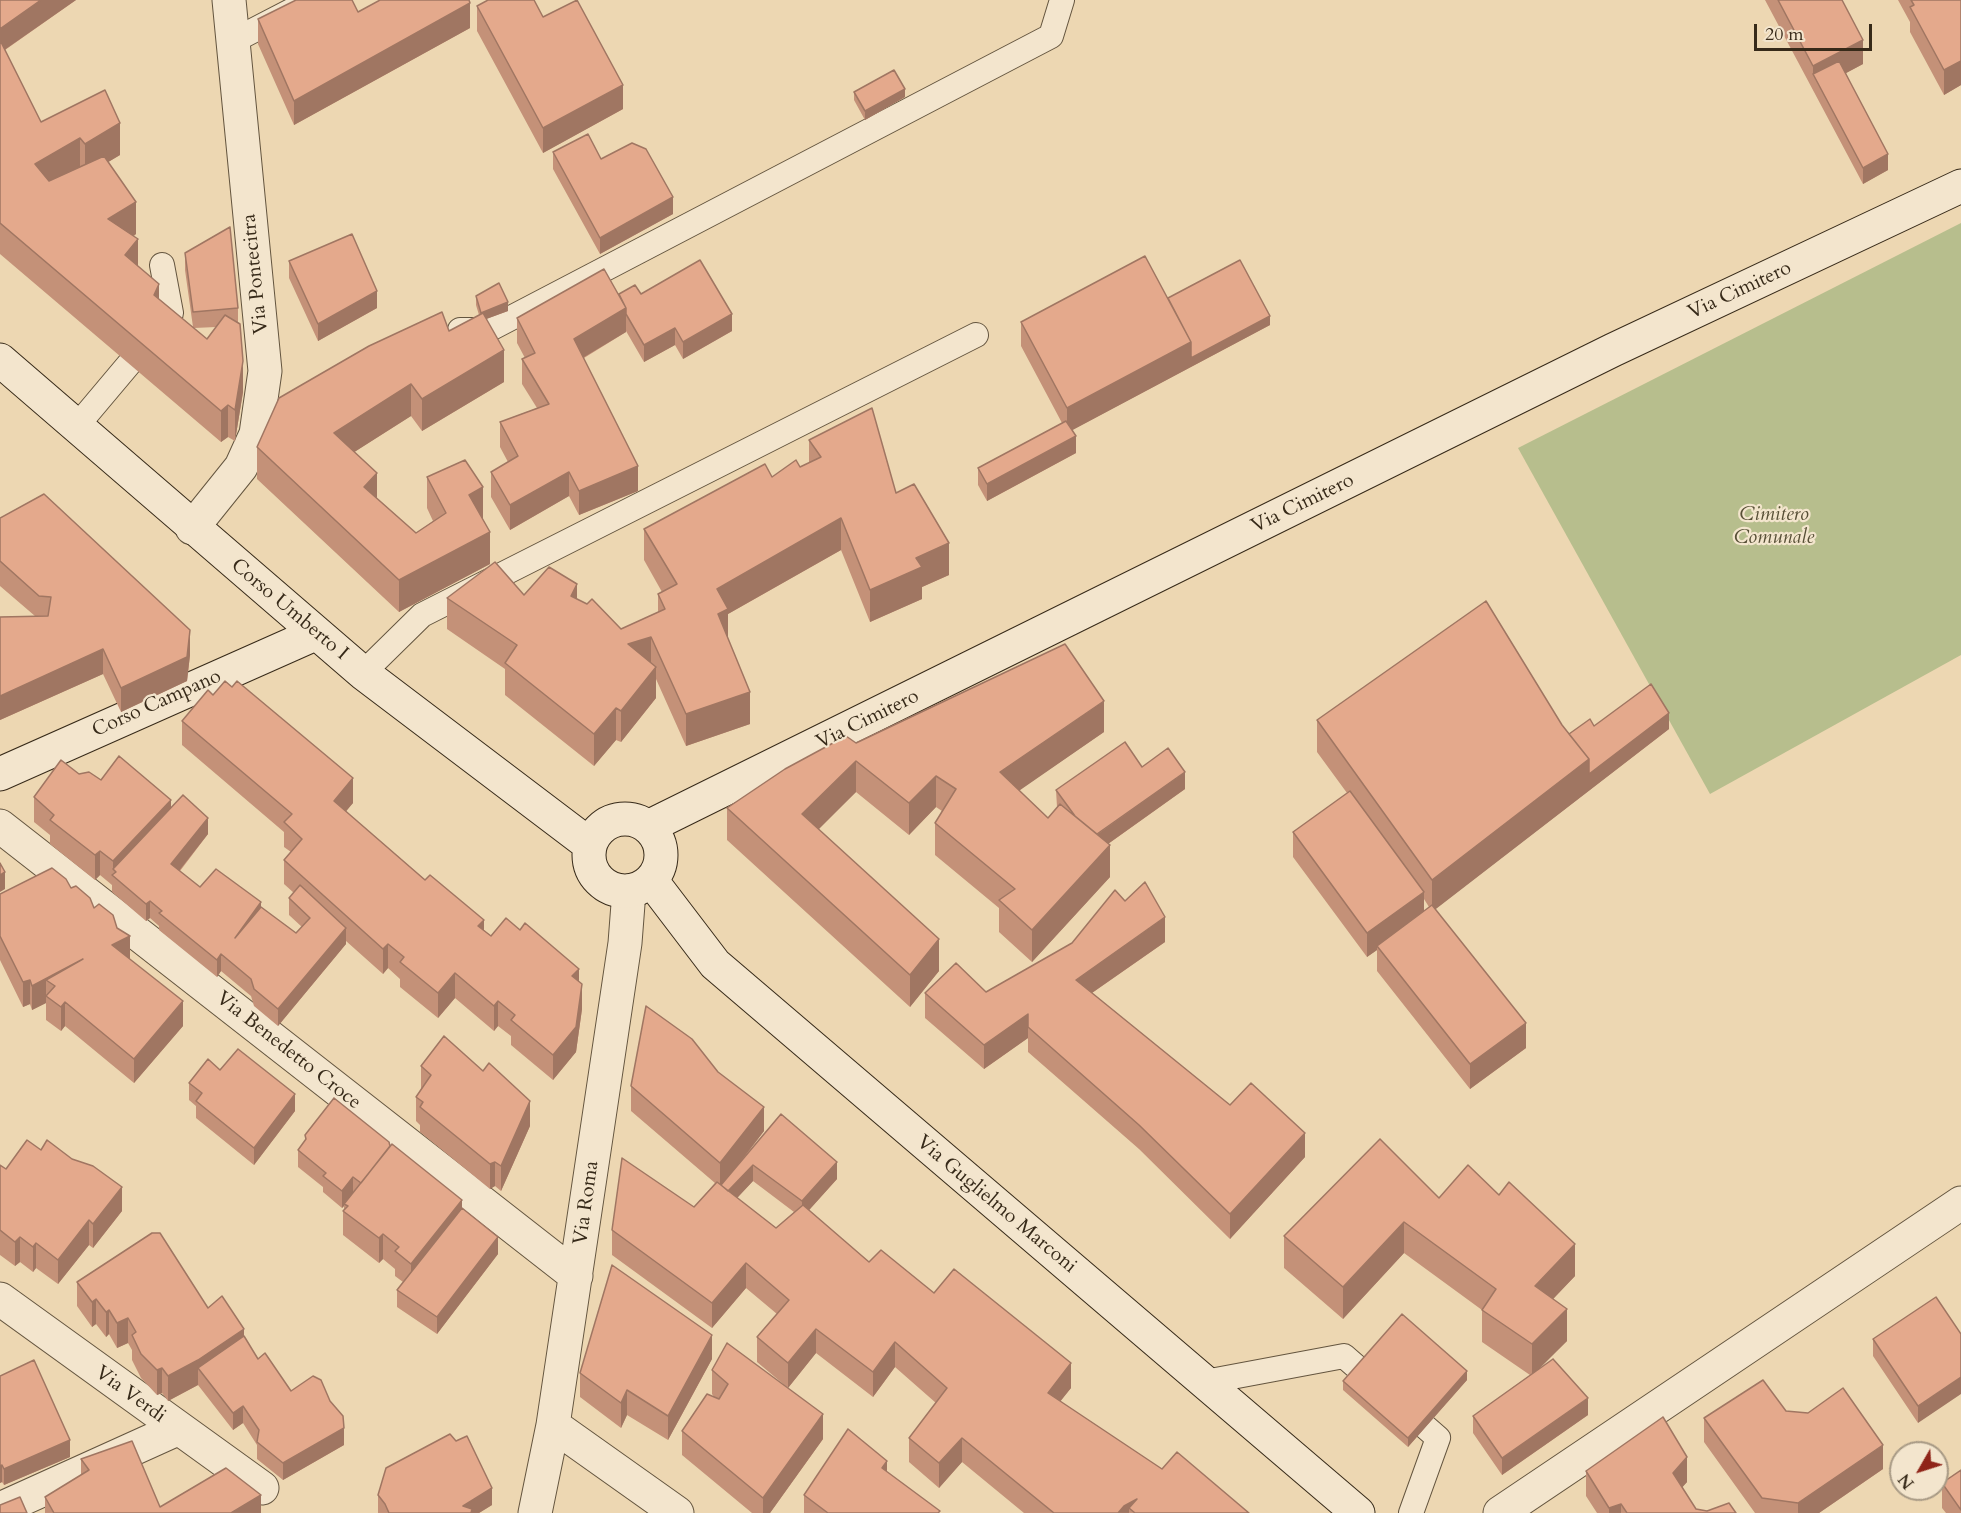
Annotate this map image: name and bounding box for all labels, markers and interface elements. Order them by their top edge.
scale bar [1757,12,1876,50]
text: 20 m [1765,22,1804,47]
street label: Via Pontecitra [238,213,274,335]
street label: Via Cimitero [1684,257,1796,325]
street label: Via Cimitero [1248,469,1358,539]
park label: Cimitero Comunale [1734,503,1814,550]
street label: Corso Umberto I [225,554,353,666]
street label: Corso Campano [89,665,225,743]
street label: Via Cimitero [813,685,923,755]
street label: Via Benedetto Croce [211,987,365,1115]
street label: Via Guglielmo Marconi [911,1131,1081,1279]
street label: Via Roma [569,1159,605,1247]
street label: Via Verdi [90,1361,170,1429]
north arrow [1889,1441,1949,1501]
text: N [1894,1469,1919,1493]

